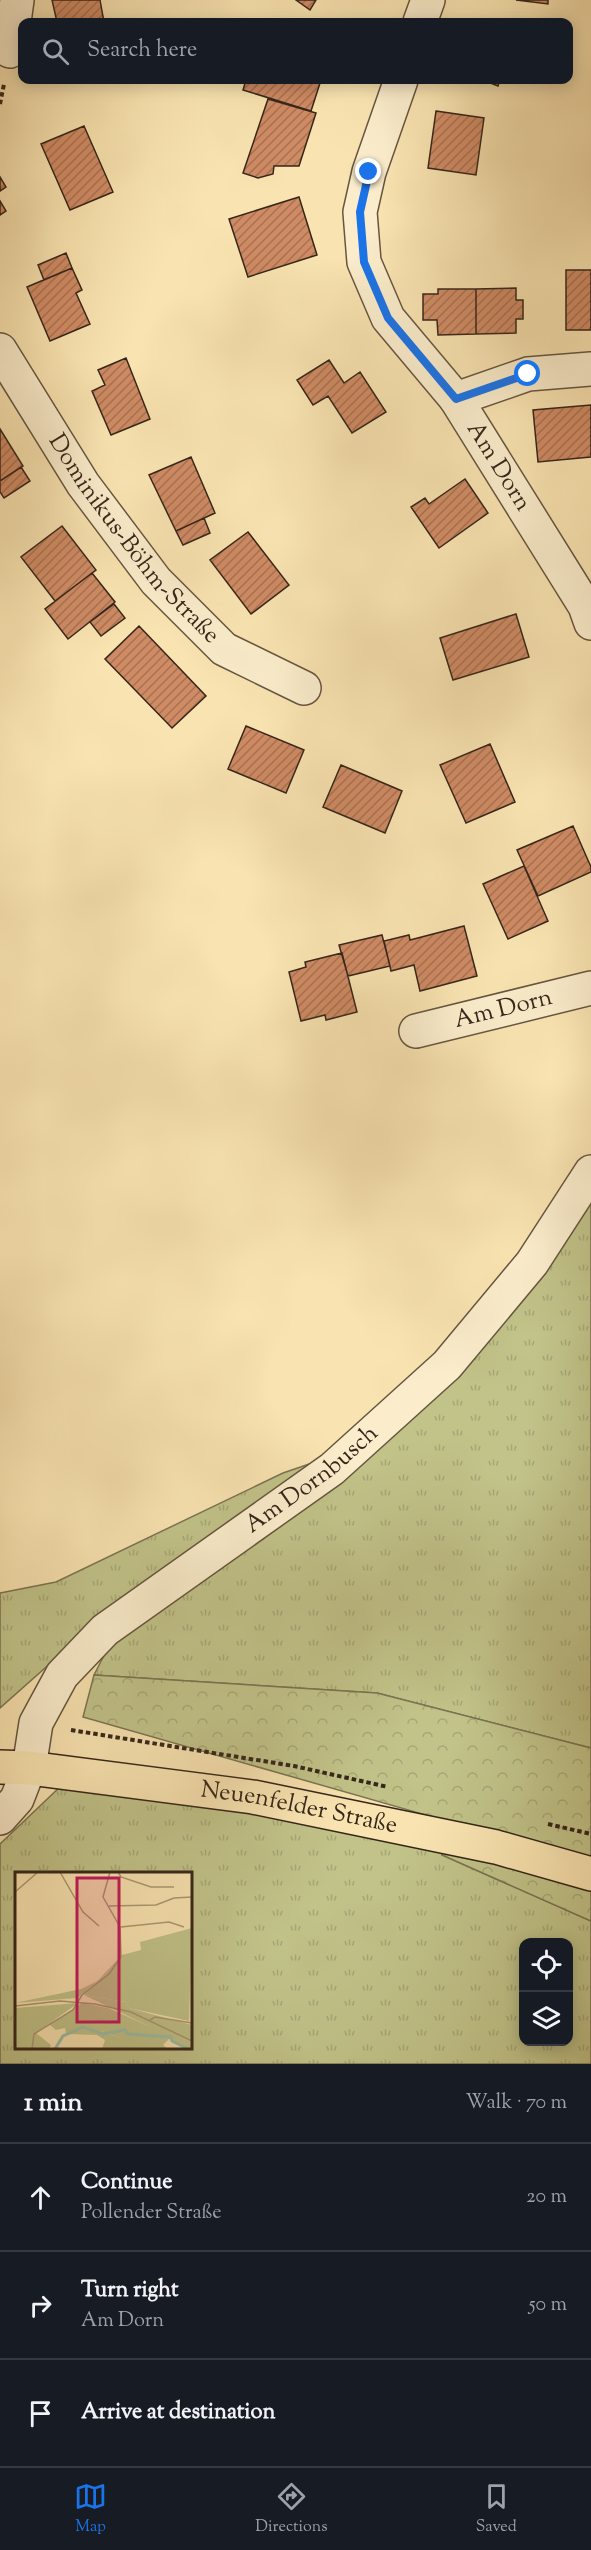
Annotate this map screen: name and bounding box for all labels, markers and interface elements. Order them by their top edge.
search box [18,18,573,84]
icon: search [39,35,72,68]
text: Search here [87,35,197,67]
route end [355,158,381,184]
route start [514,360,540,386]
street label: Am Dorn [457,415,539,518]
street label: Dominikus-Böhm-Straße [39,428,227,652]
street label: Am Dorn [451,981,556,1038]
street label: Am Dornbusch [238,1417,386,1542]
street label: Neuenfelder Straße [199,1773,400,1843]
inset map [15,1872,192,2049]
map controls [519,1938,573,2046]
button: locate [519,1938,573,1992]
button: layers [519,1992,573,2046]
text: 1 min [24,2085,83,2122]
text: Walk · 70 m [465,2089,567,2118]
text: Continue [81,2167,172,2199]
icon: ahead [24,2181,57,2214]
text: 20 m [526,2183,567,2212]
text: Pollender Straße [81,2199,222,2228]
text: Turn right [81,2275,178,2307]
icon: right [24,2289,57,2322]
text: 50 m [529,2291,567,2320]
text: Am Dorn [81,2307,164,2336]
icon: arrive [24,2397,57,2430]
text: Arrive at destination [81,2397,276,2429]
tab: Map [74,2480,107,2539]
tab: Directions [255,2480,328,2539]
tab: Saved [476,2480,517,2539]

